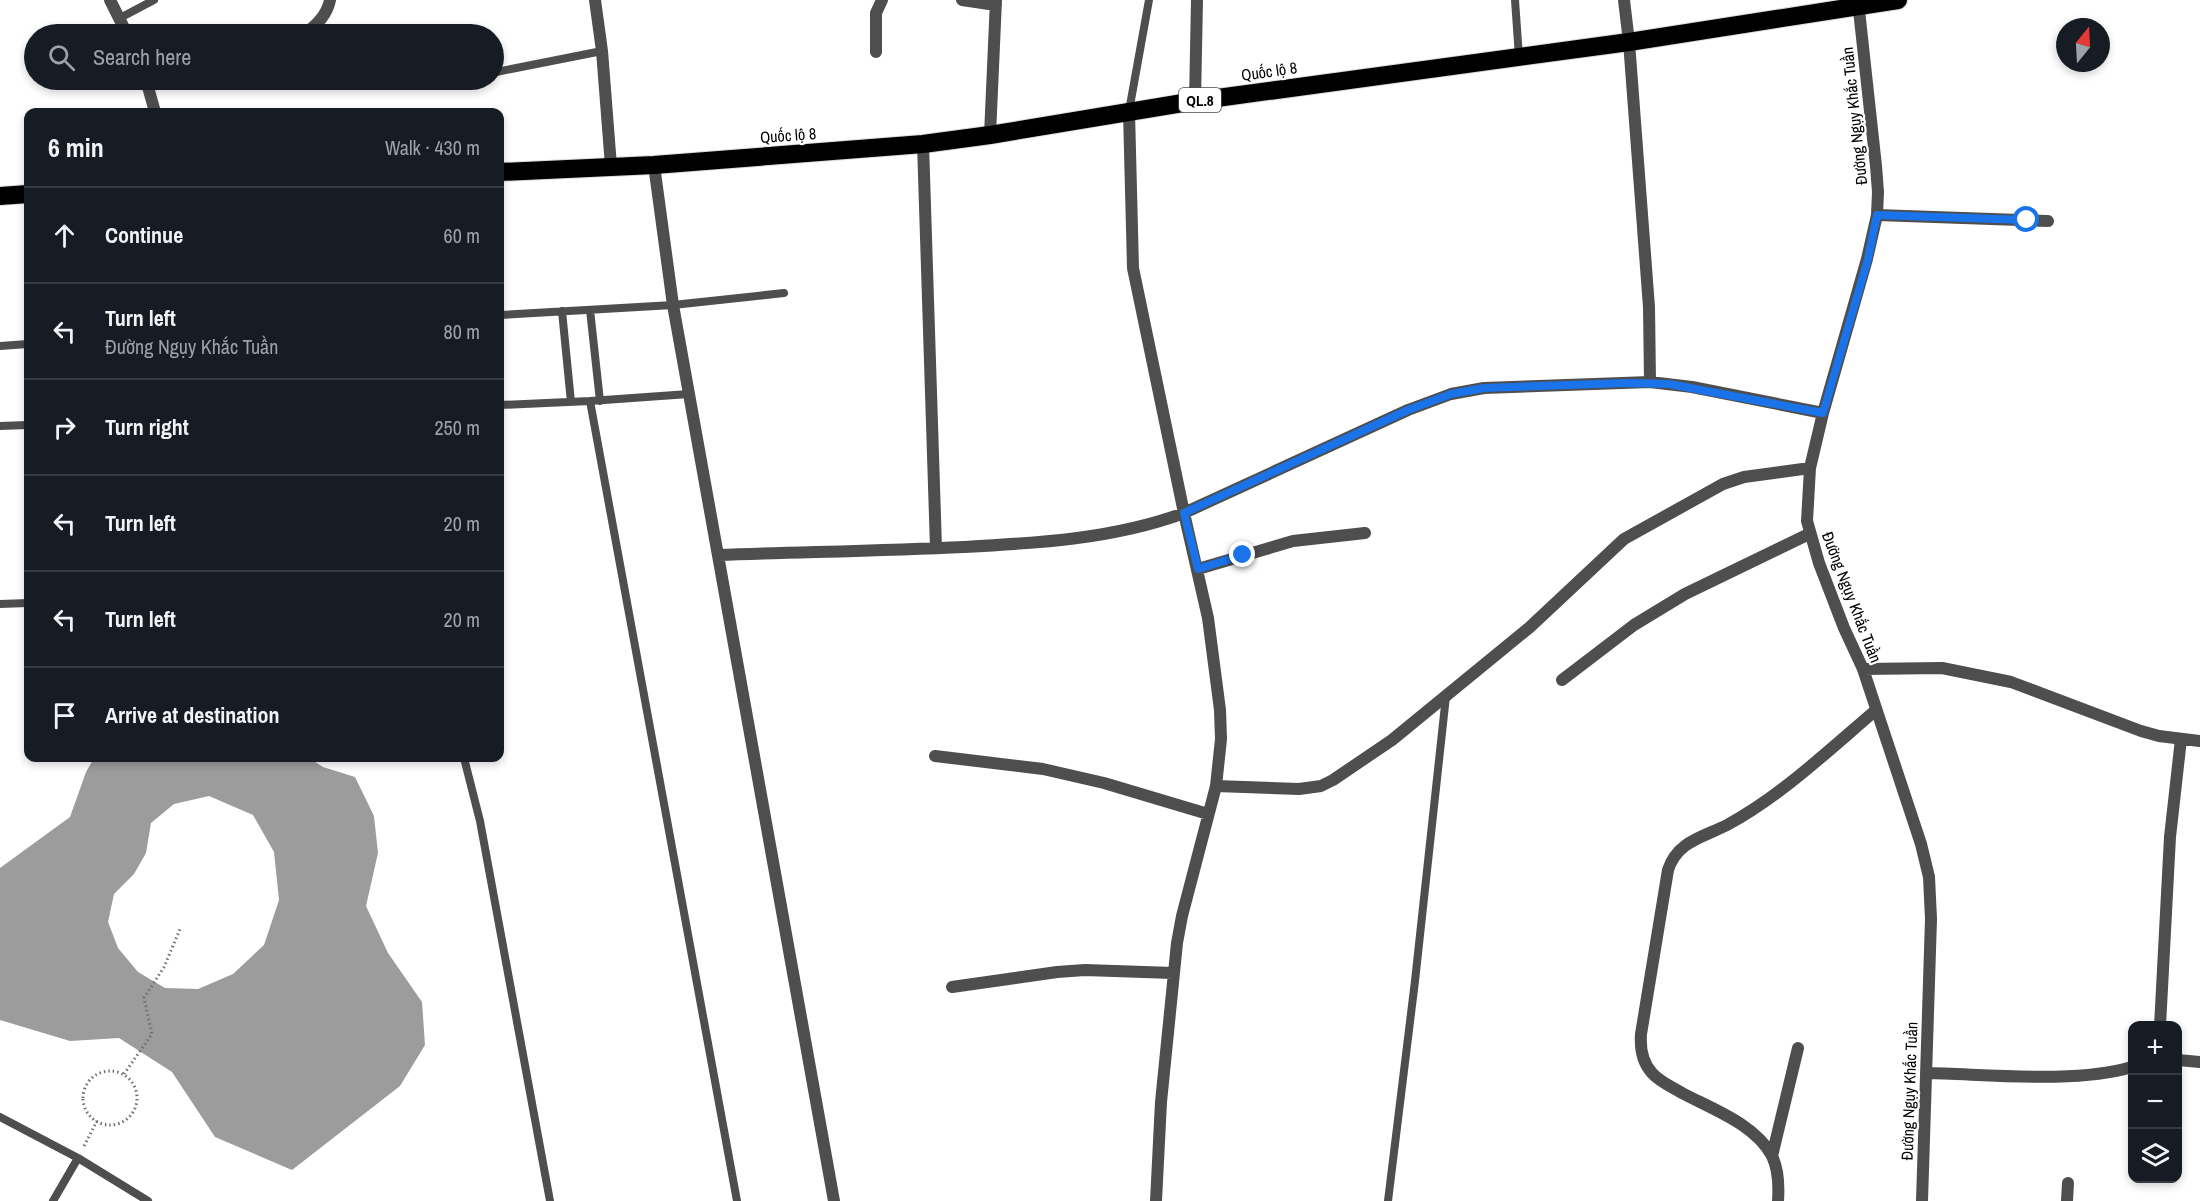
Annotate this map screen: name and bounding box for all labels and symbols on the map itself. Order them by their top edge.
north arrow [2056,18,2110,72]
street label: Đường Ngụy Khắc Tuần [1836,46,1872,186]
street label: Quốc lộ 8 [1240,56,1298,86]
road number: QL.8 [1179,88,1221,112]
street label: Quốc lộ 8 [759,122,817,148]
route start [2013,206,2039,232]
street label: Đường Ngụy Khắc Tuần [1817,528,1887,666]
route end [1229,541,1255,567]
street label: Đường Ngụy Khắc Tuần [1896,1021,1922,1161]

